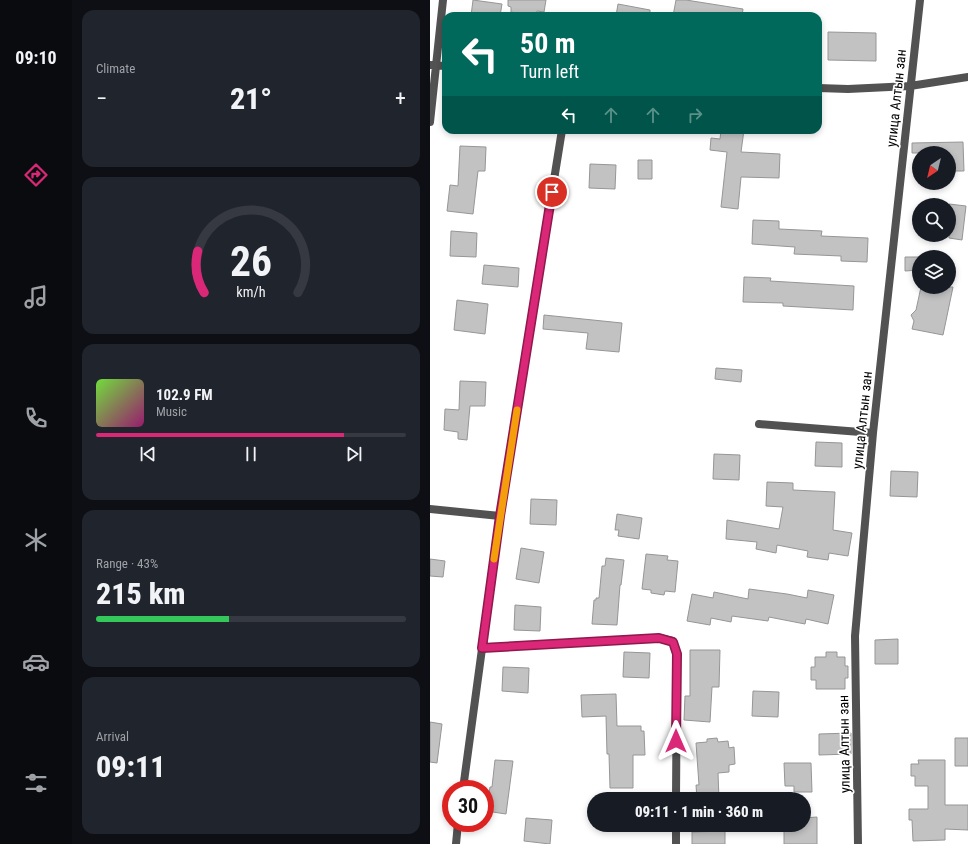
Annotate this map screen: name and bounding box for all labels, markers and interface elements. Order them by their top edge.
text: 50 m [520,27,576,60]
icon: left [454,28,506,80]
text: 09:10 [15,47,57,68]
street label: улица Алтын зан [883,48,909,148]
text: Climate [96,61,135,76]
text: Turn left [520,61,579,82]
text: 21° [230,81,272,116]
text: − [96,86,107,111]
text: + [395,86,406,111]
icon: left [558,104,580,126]
icon: ahead [600,104,622,126]
icon: ahead [642,104,664,126]
icon: right [684,104,706,126]
north arrow [912,146,956,190]
map controls [912,146,956,294]
icon: directions [22,161,50,189]
pin [535,175,569,209]
icon: arrive [541,181,563,203]
button: search [912,198,956,242]
text: 26 [230,237,272,286]
button: layers [912,250,956,294]
icon: music [22,283,50,311]
text: km/h [236,284,266,300]
street label: улица Алтын зан [849,370,875,470]
text: 102.9 FM [156,386,213,404]
icon: phone [22,404,50,432]
text: Music [156,404,187,419]
icon: previous [137,443,159,465]
icon: pause [240,443,262,465]
icon: next [343,443,365,465]
icon: climate [22,526,50,554]
text: Range · 43% [96,556,158,571]
text: 215 km [96,576,185,611]
icon: car [22,648,50,676]
street label: улица Алтын зан [835,695,853,793]
position arrow [655,720,697,762]
text: Arrival [96,729,129,744]
text: 09:11 [96,749,165,784]
icon: filters [22,769,50,797]
speed limit sign: 30 [442,780,494,832]
text: 09:11 · 1 min · 360 m [635,803,763,821]

